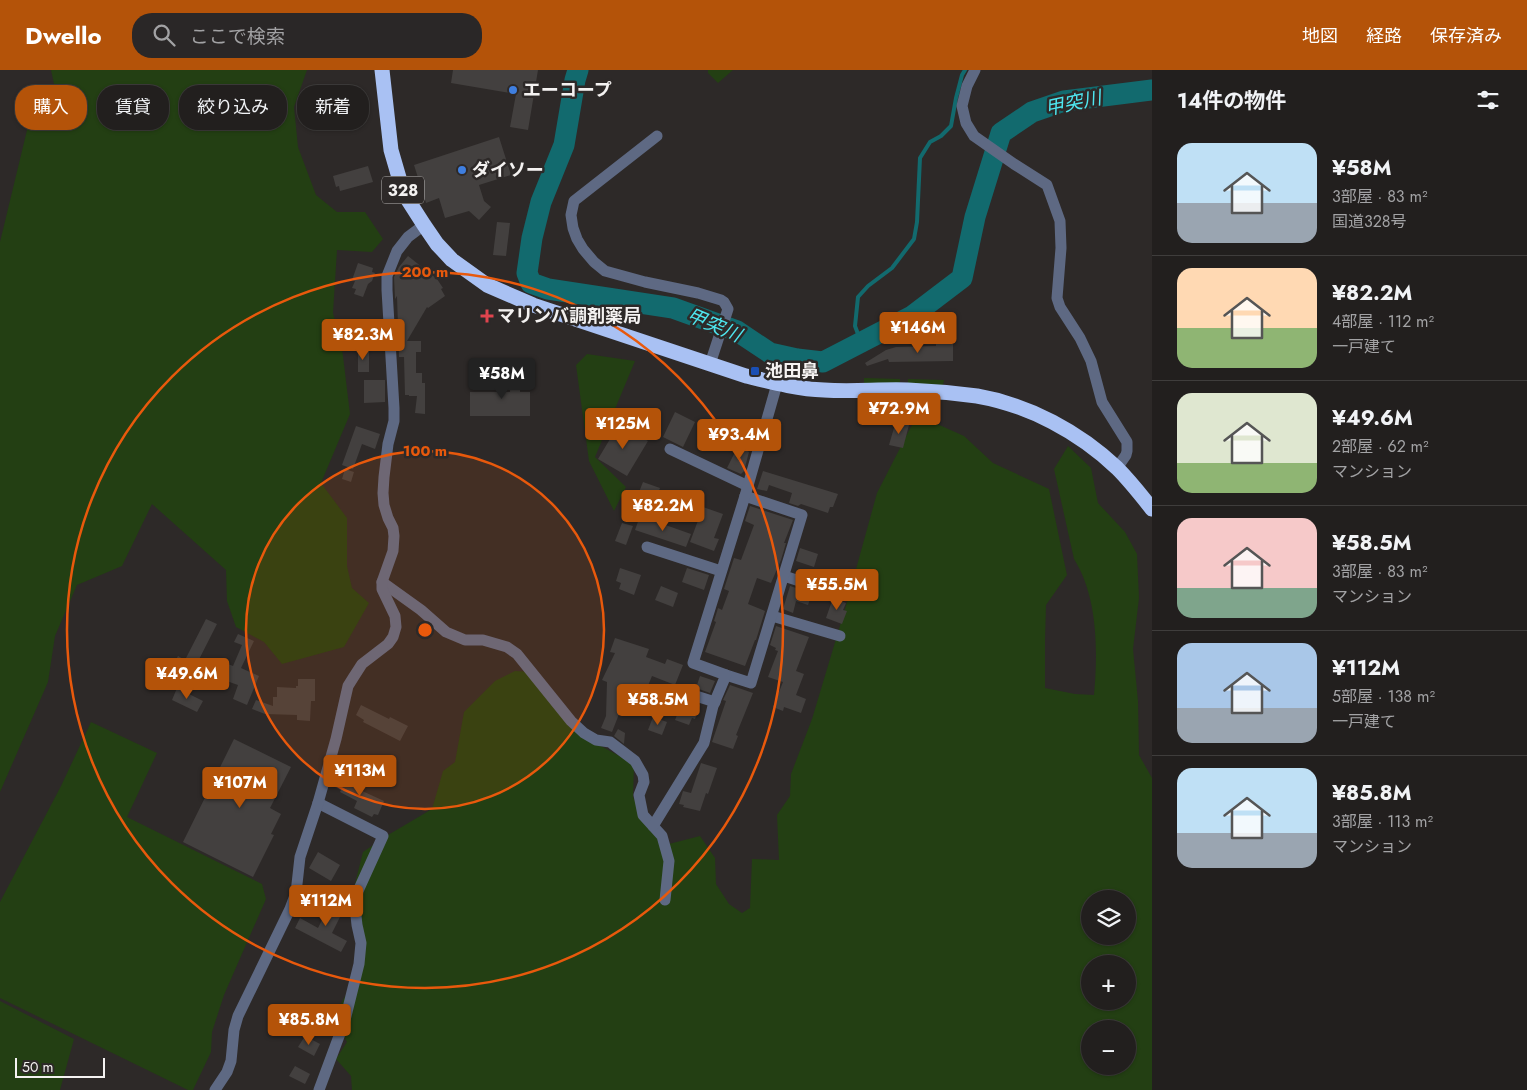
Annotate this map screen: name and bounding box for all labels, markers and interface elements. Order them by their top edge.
search box [132,13,482,58]
text: Dwello [25,18,102,53]
icon: search [150,21,178,49]
text: ここで検索 [190,23,285,50]
text: 地図 [1302,23,1338,49]
text: 経路 [1366,23,1402,49]
text: 保存済み [1430,23,1502,49]
place label: エーコープ [523,77,612,103]
water label: 甲突川 [1042,83,1106,122]
marker: エーコープ [507,84,519,96]
chip: 購入 [15,85,87,130]
chip: 賃貸 [97,85,169,130]
chip: 絞り込み [179,85,287,130]
chip: 新着 [297,85,369,130]
text: 14件の物件 [1177,86,1286,116]
icon: filters [1474,86,1502,114]
text: ¥58M [1332,153,1391,183]
place label: ダイソー [472,157,544,183]
icon: home [1217,163,1277,223]
marker: ダイソー [456,164,468,176]
road number: 328 [382,176,424,204]
text: 3部屋 · 83 m² [1332,185,1427,208]
text: 国道328号 [1332,210,1407,233]
text: 200 m [402,261,448,283]
text: ¥82.2M [1332,278,1412,308]
icon: home [1217,288,1277,348]
water label: 甲突川 [682,301,747,349]
place label: マリンバ調剤薬局 [497,303,641,329]
marker: マリンバ調剤薬局 [481,310,493,322]
text: 4部屋 · 112 m² [1332,310,1434,333]
pin: ¥146M [883,312,953,354]
text: ¥146M [891,316,945,339]
pin: ¥82.3M [322,318,404,361]
text: ¥82.3M [333,323,393,346]
text: 一戸建て [1332,335,1396,358]
pin: ¥58M [472,358,532,400]
place label: 池田鼻 [765,358,819,384]
text: ¥58M [479,362,525,385]
marker: 池田鼻 [749,365,761,377]
pin: ¥72.9M [858,392,940,435]
text: ¥72.9M [869,397,929,420]
text: ¥49.6M [1332,403,1413,433]
pin: ¥125M [588,408,658,450]
text: ¥125M [596,412,650,435]
icon: home [1217,413,1277,473]
pin: ¥93.4M [698,418,780,461]
text: ¥93.4M [708,423,770,446]
text: 2部屋 · 62 m² [1332,435,1429,458]
text: 100 m [403,440,447,462]
text: マンション [1332,460,1412,483]
pin: ¥82.2M [622,490,704,532]
text: ¥82.2M [632,494,694,517]
text: ¥58.5M [1332,528,1411,558]
icon: home [1217,538,1277,598]
text: 3部屋 · 83 m² [1332,560,1427,583]
pin: ¥55.5M [796,568,878,611]
text: ¥55.5M [806,573,868,596]
text: マンション [1332,585,1412,608]
centre of rings [416,621,434,639]
text: ¥112M [1332,653,1400,683]
pin: ¥49.6M [146,658,228,700]
text: ¥49.6M [156,662,218,685]
icon: home [1217,663,1277,723]
pin: ¥58.5M [617,684,699,726]
text: 5部屋 · 138 m² [1332,685,1435,708]
text: ¥58.5M [628,688,688,711]
text: 一戸建て [1332,710,1396,733]
pin: ¥113M [325,754,395,797]
text: ¥113M [334,759,386,782]
pin: ¥107M [205,766,275,809]
text: ¥107M [213,771,267,794]
text: ¥85.8M [1332,778,1411,808]
icon: home [1217,788,1277,848]
text: 3部屋 · 113 m² [1332,810,1433,833]
text: マンション [1332,835,1412,858]
pin: ¥112M [291,884,361,927]
text: ¥112M [300,889,352,912]
map controls [1081,890,1136,1075]
button: layers [1081,890,1136,945]
button: + [1081,955,1136,1010]
pin: ¥85.8M [268,1004,350,1046]
text: ¥85.8M [279,1008,339,1031]
button: − [1081,1020,1136,1075]
scale bar [15,1055,105,1078]
text: 50 m [22,1057,53,1077]

